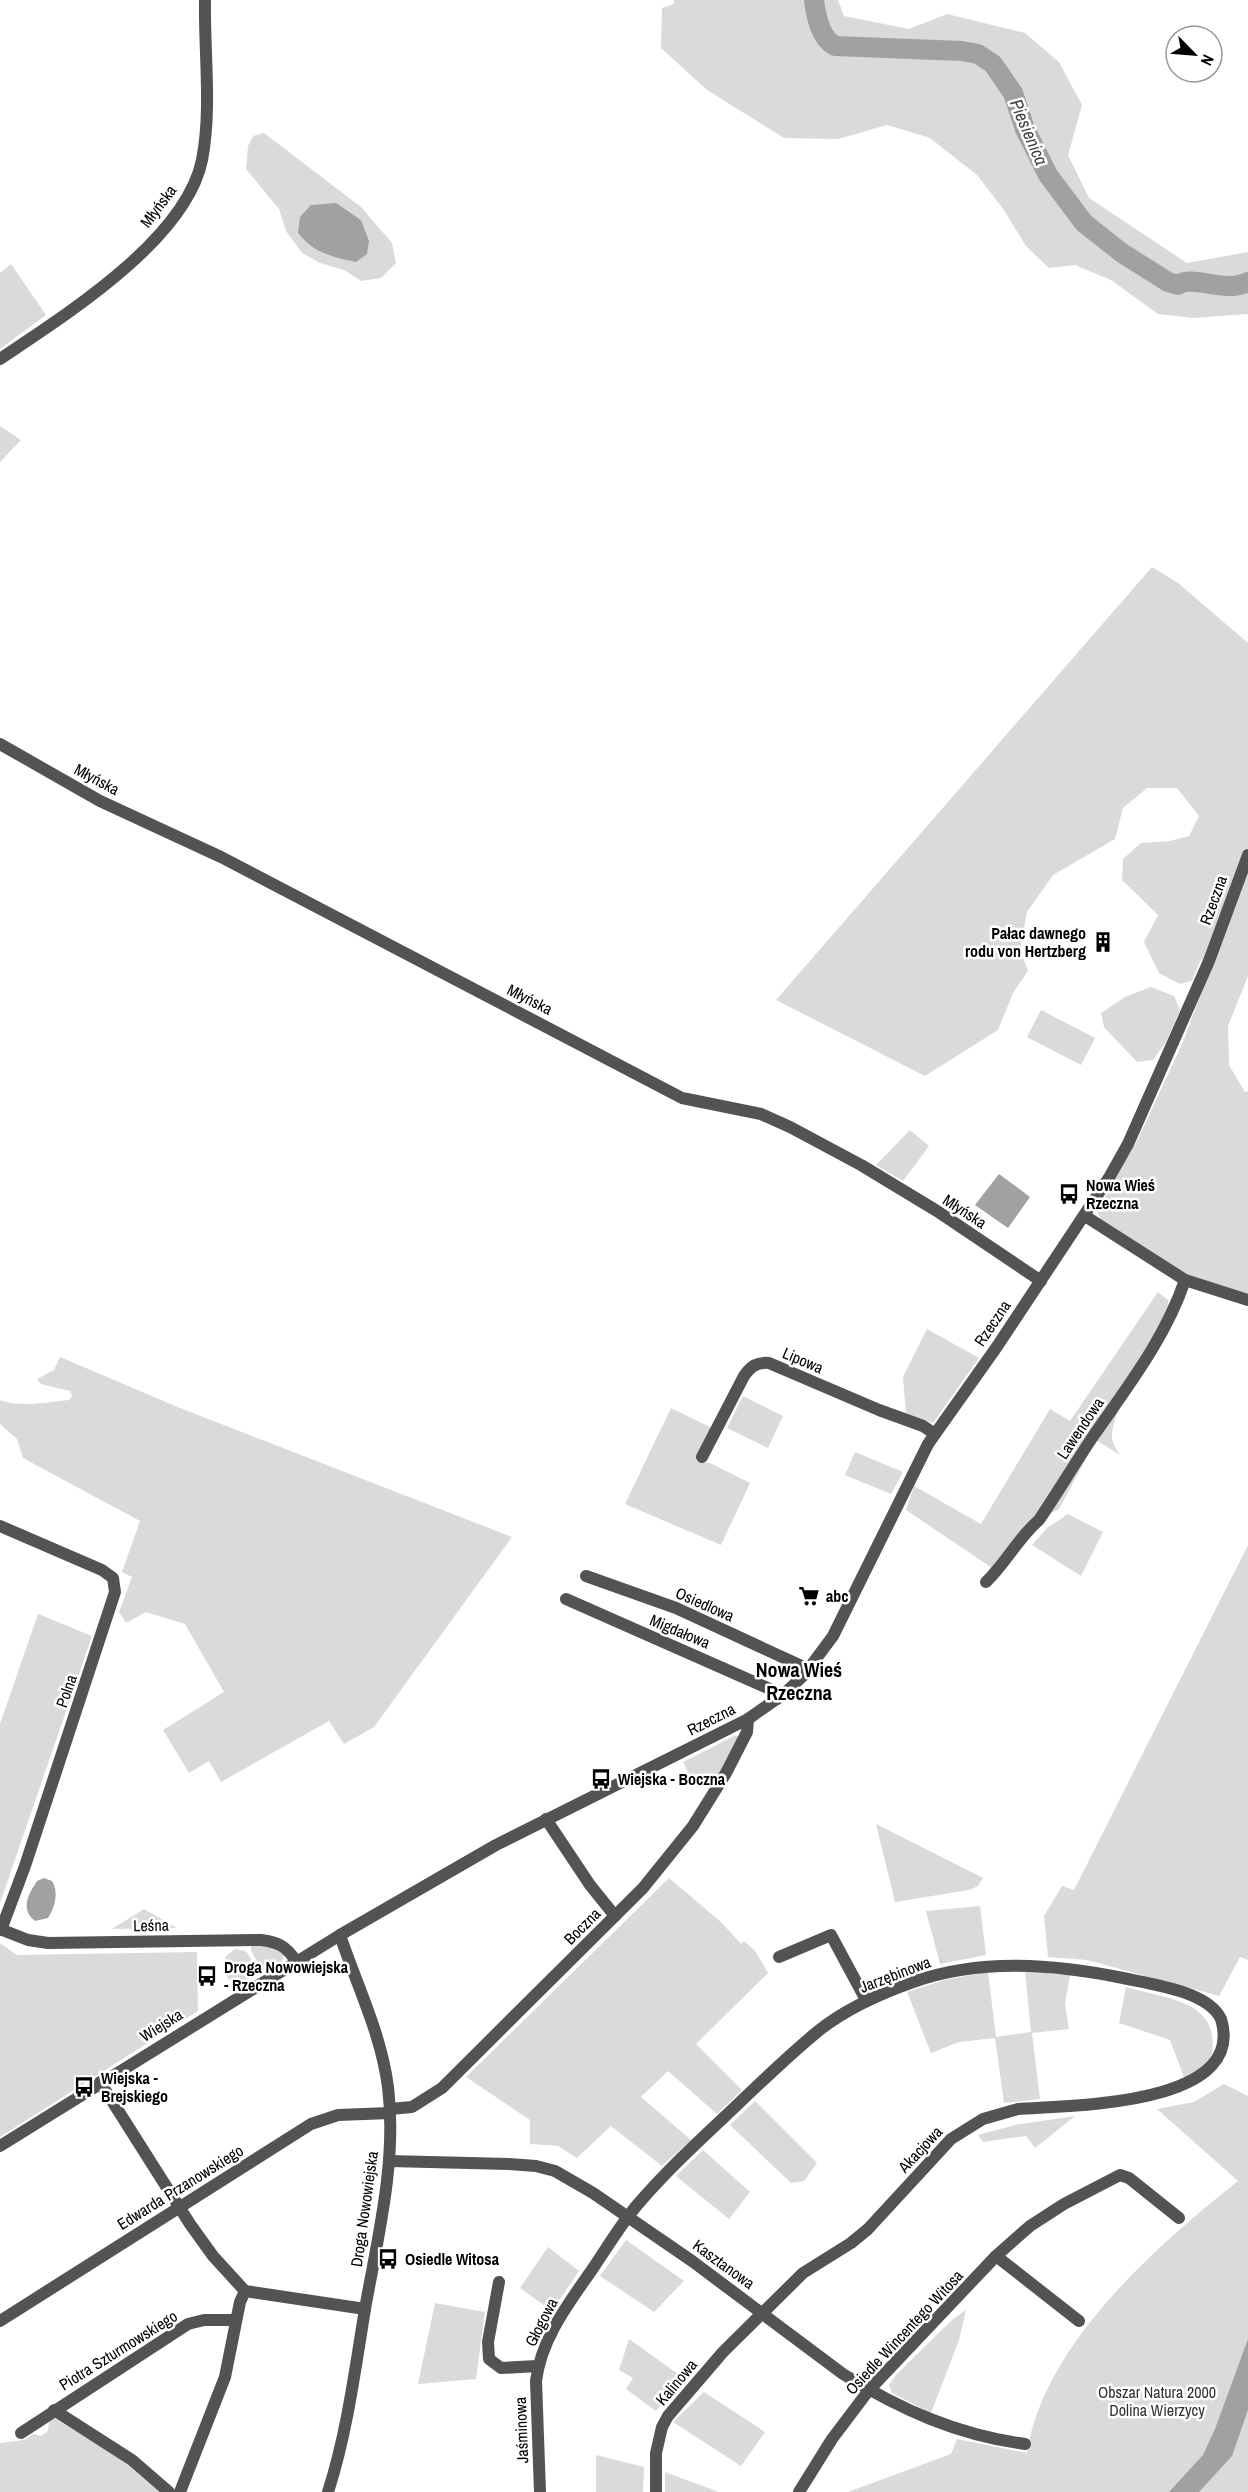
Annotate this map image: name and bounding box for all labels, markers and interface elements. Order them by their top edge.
north arrow [1164,24,1224,84]
text: N [1196,51,1220,69]
water label: Piesienica [1004,95,1054,169]
street label: Młyńska [135,180,182,232]
street label: Młyńska [71,758,124,800]
street label: Rzeczna [1194,872,1232,928]
place label: Pałac dawnego rodu von Hertzberg [965,922,1086,962]
building icon: Pałac dawnego rodu von Hertzberg [1091,930,1115,954]
street label: Młyńska [504,978,557,1020]
place label: Nowa Wieś Rzeczna [1086,1174,1155,1214]
bus stop icon: Nowa Wieś Rzeczna [1057,1182,1081,1206]
street label: Młyńska [939,1189,992,1234]
street label: Rzeczna [969,1295,1016,1350]
street label: Lipowa [779,1342,827,1379]
street label: Lawendowa [1051,1392,1109,1463]
street label: Osiedlowa [672,1581,738,1627]
supermarket icon: abc [797,1584,821,1608]
place label: abc [826,1585,849,1607]
street label: Migdałowa [646,1608,714,1654]
district label: Nowa Wieś Rzeczna [756,1656,842,1706]
street label: Polna [50,1671,82,1710]
street label: Rzeczna [683,1697,739,1740]
bus stop icon: Wiejska - Boczna [589,1767,613,1791]
place label: Wiejska - Boczna [618,1768,726,1790]
street label: Boczna [559,1902,606,1949]
street label: Leśna [133,1914,170,1936]
street label: Jarzębinowa [856,1950,934,1998]
place label: Droga Nowowiejska - Rzeczna [224,1956,349,1996]
bus stop icon: Droga Nowowiejska - Rzeczna [195,1964,219,1988]
street label: Wiejska [135,2003,187,2047]
place label: Wiejska - Brejskiego [101,2067,168,2107]
bus stop icon: Wiejska - Brejskiego [72,2075,96,2099]
street label: Akacjowa [892,2120,948,2178]
street label: Edwarda Przanowskiego [113,2139,247,2235]
street label: Droga Nowowiejska [345,2149,383,2268]
street label: Kasztanowa [689,2234,760,2294]
bus stop icon: Osiedle Witosa [376,2247,400,2271]
place label: Osiedle Witosa [405,2248,500,2270]
street label: Osiedle Wincentego Witosa [840,2264,968,2399]
street label: Głogowa [519,2293,563,2350]
street label: Piotra Szturmowskiego [55,2305,181,2395]
street label: Kalinowa [650,2354,702,2410]
park label: Obszar Natura 2000 Dolina Wierzycy [1098,2381,1216,2421]
street label: Jaśminowa [509,2396,533,2464]

